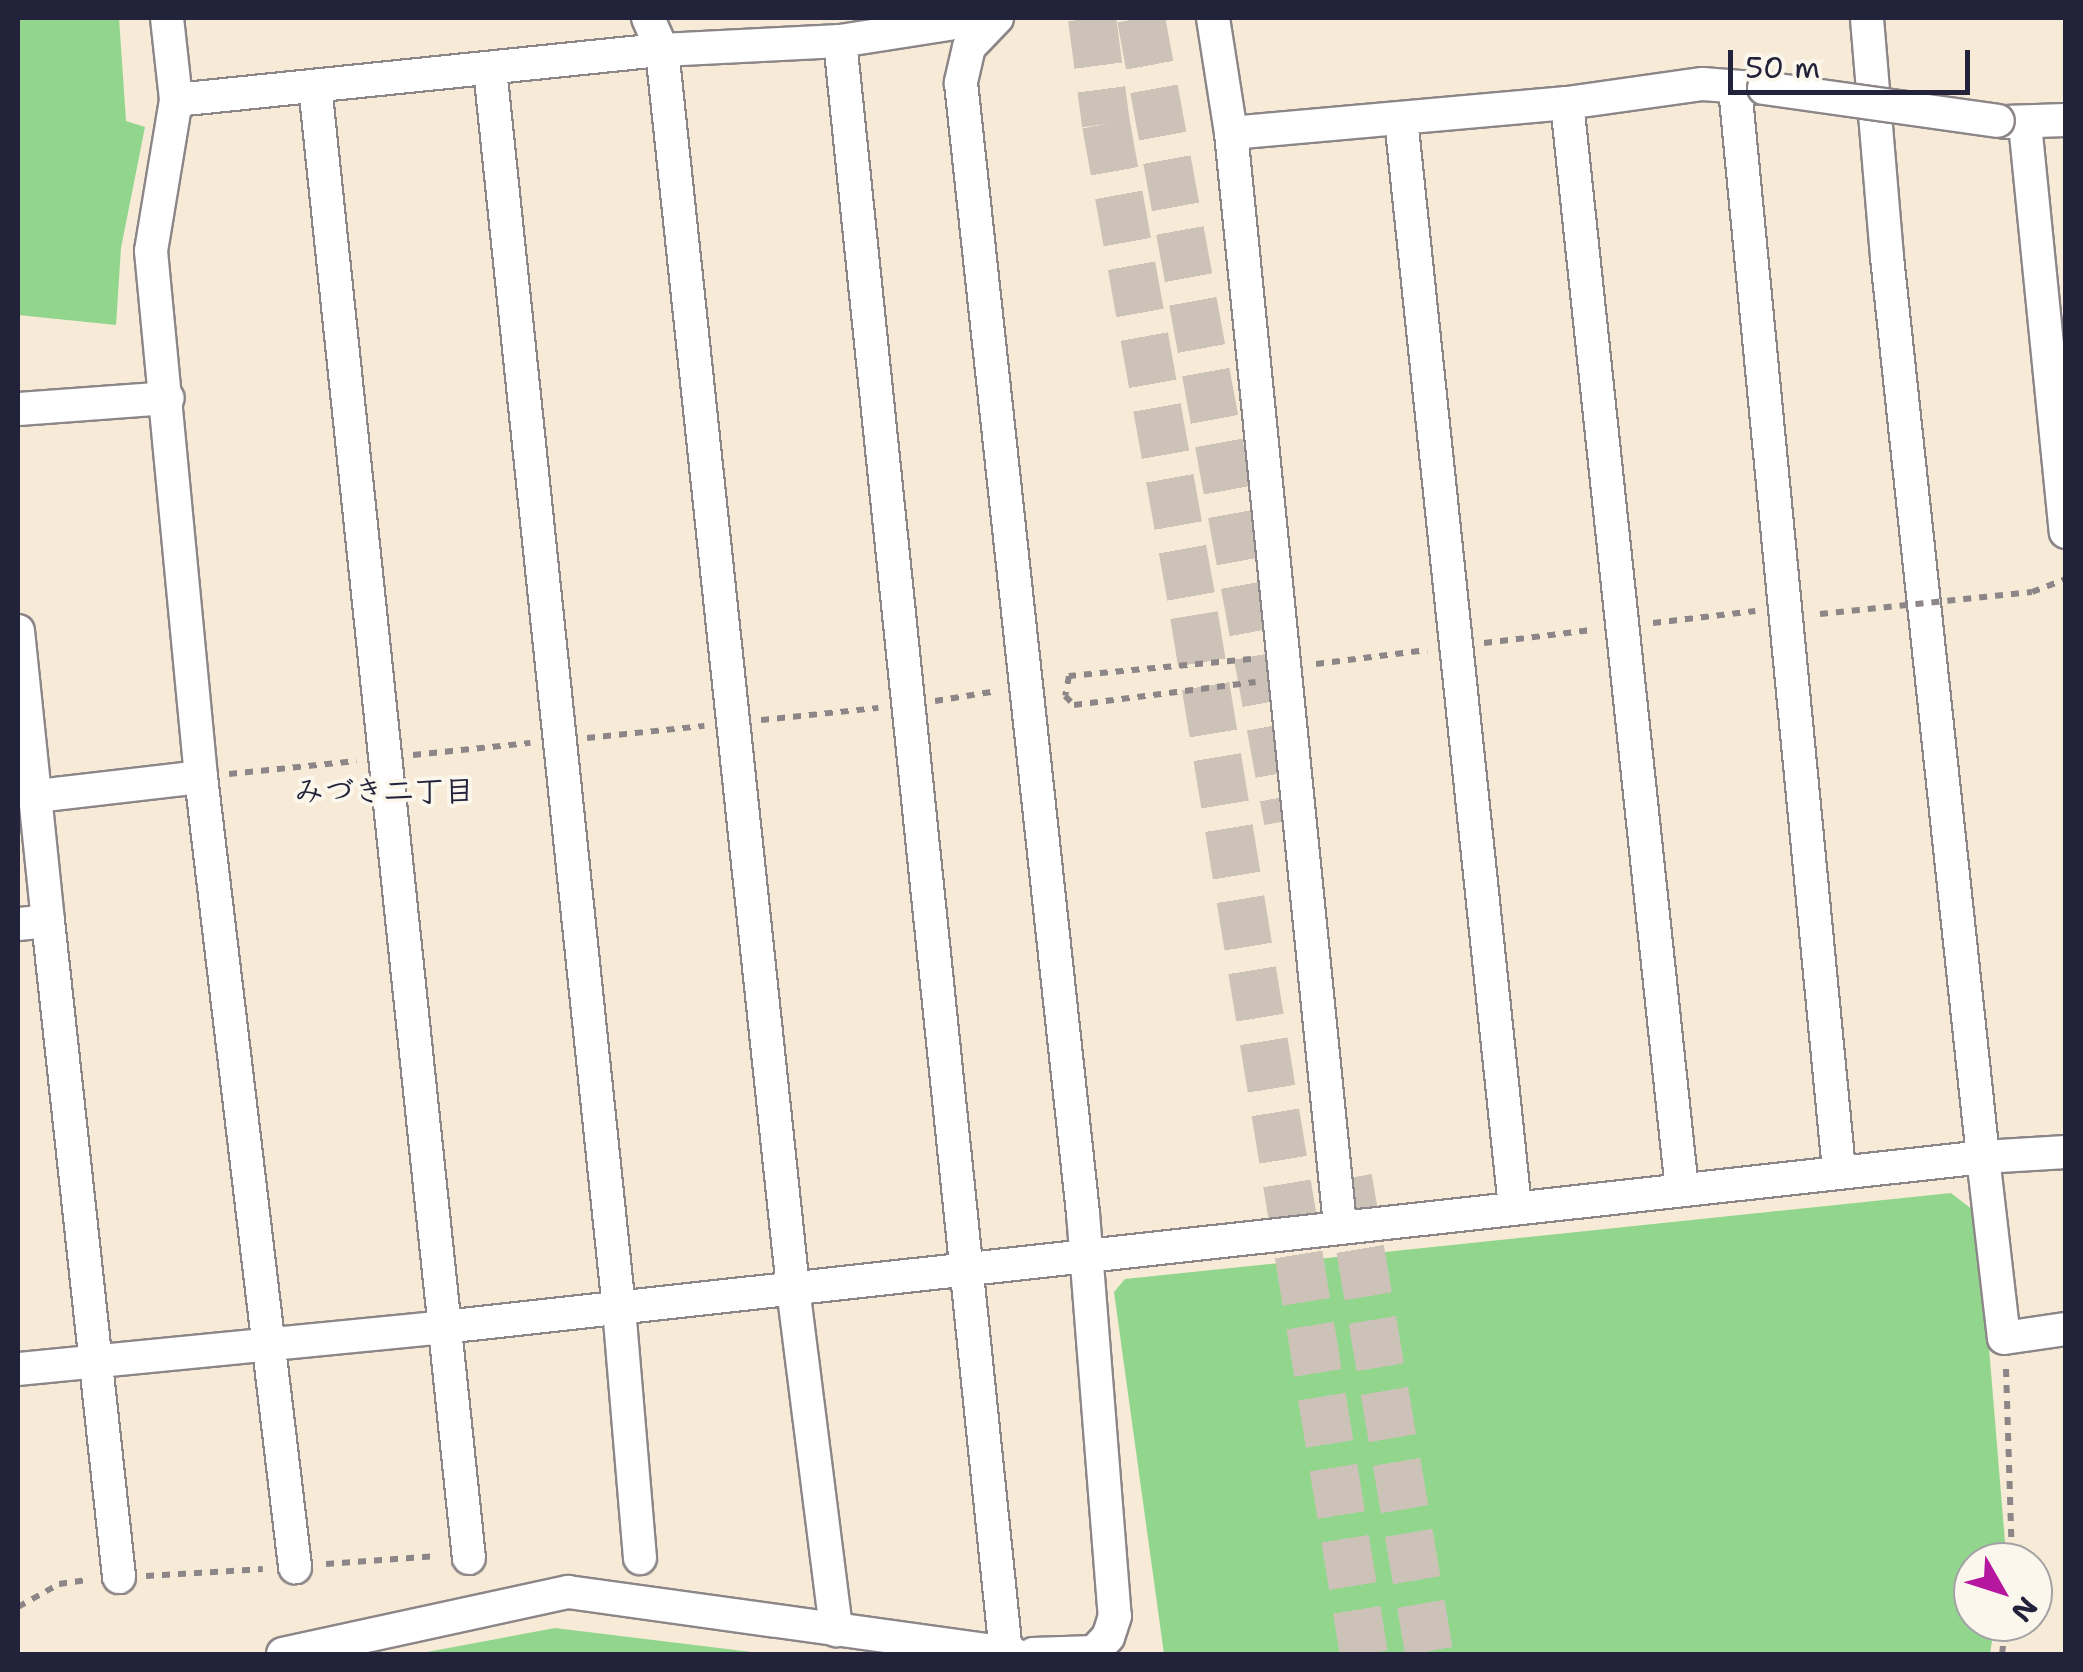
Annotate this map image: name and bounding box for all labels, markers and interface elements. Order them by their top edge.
scale bar [1733,30,1976,92]
text: 50 m [1745,47,1820,88]
district label: みづき二丁目 [294,773,474,809]
north arrow [1953,1542,2053,1642]
text: N [2003,1589,2047,1630]

